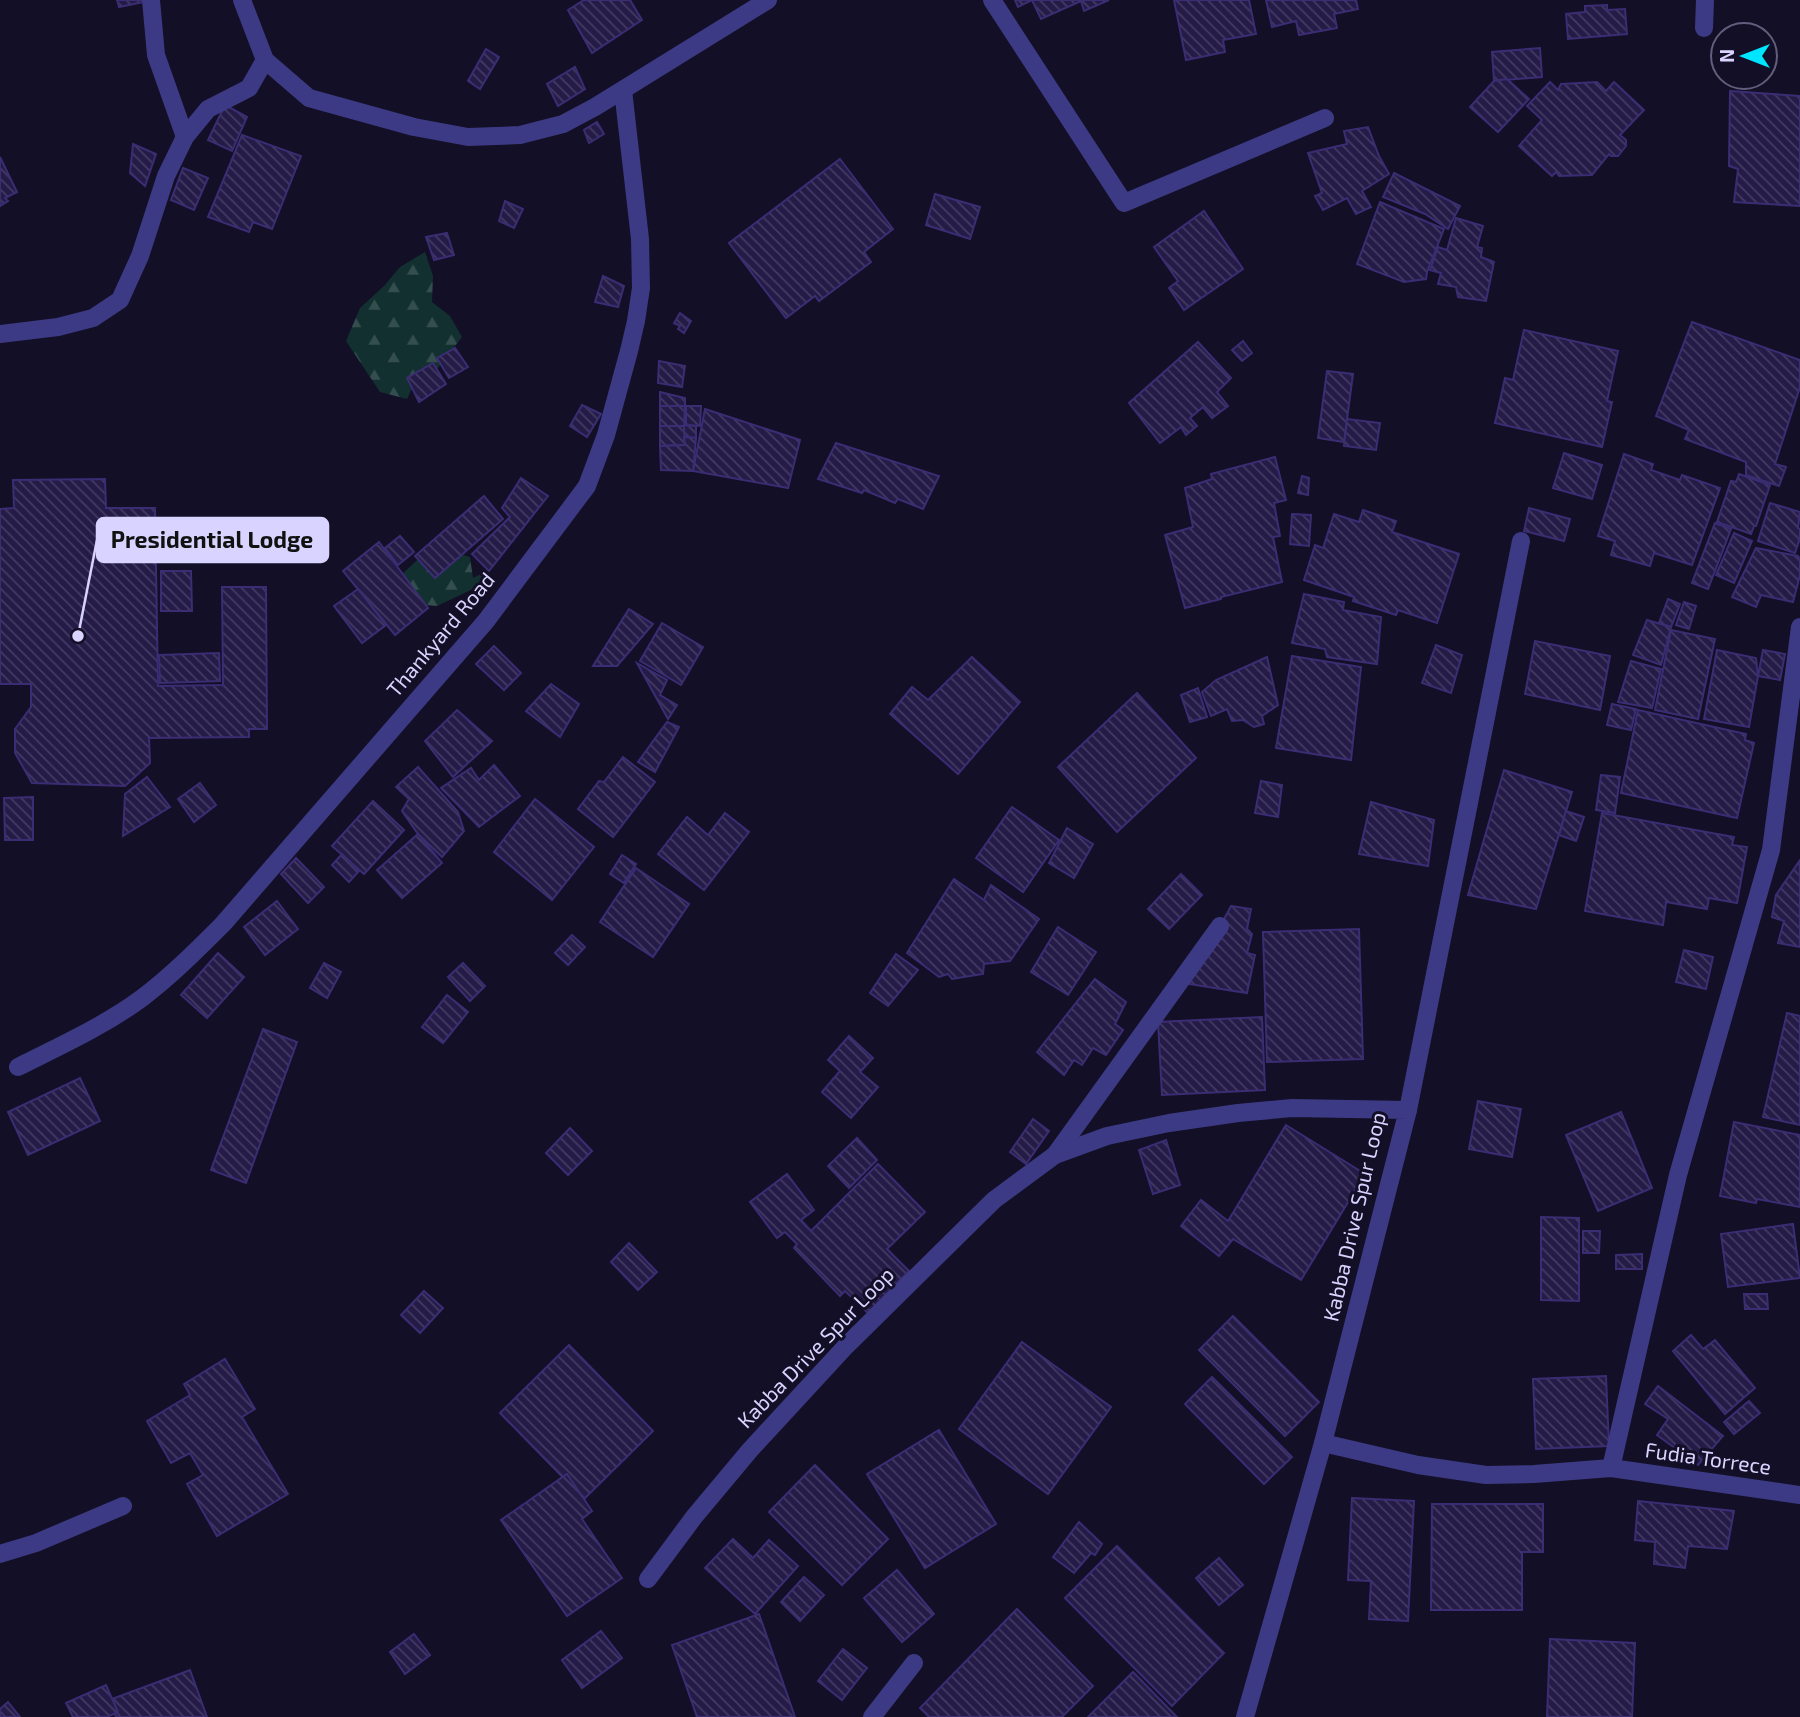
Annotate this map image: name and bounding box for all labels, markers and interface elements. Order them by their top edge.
north arrow [1709,21,1779,91]
text: N [1715,49,1738,63]
callout: Presidential Lodge [97,518,328,562]
text: Presidential Lodge [111,525,313,553]
street label: Thankyard Road [381,567,499,701]
street label: Kabba Drive Spur Loop [1317,1110,1390,1324]
street label: Kabba Drive Spur Loop [732,1261,898,1433]
street label: Fudia Torrece [1644,1436,1773,1479]

